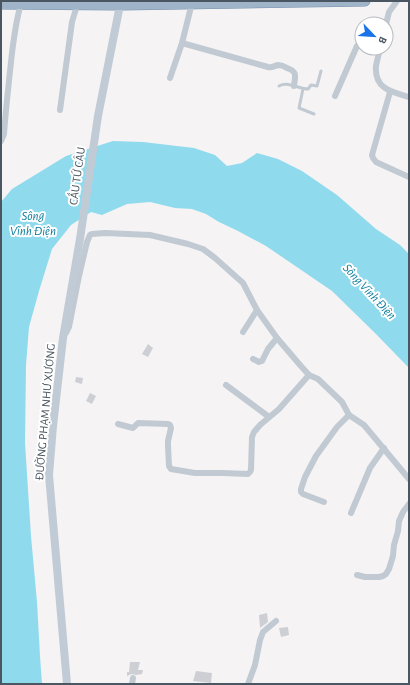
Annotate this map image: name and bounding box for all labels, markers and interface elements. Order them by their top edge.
north arrow [354,16,394,56]
text: B [376,35,389,46]
street label: CẦU TỨ CÂU [64,146,87,206]
water label: Sông Vĩnh Điện [10,210,56,238]
water label: Sông Vĩnh Điện [340,262,398,322]
street label: ĐƯỜNG PHẠM NHƯ XƯƠNG [31,343,57,481]

